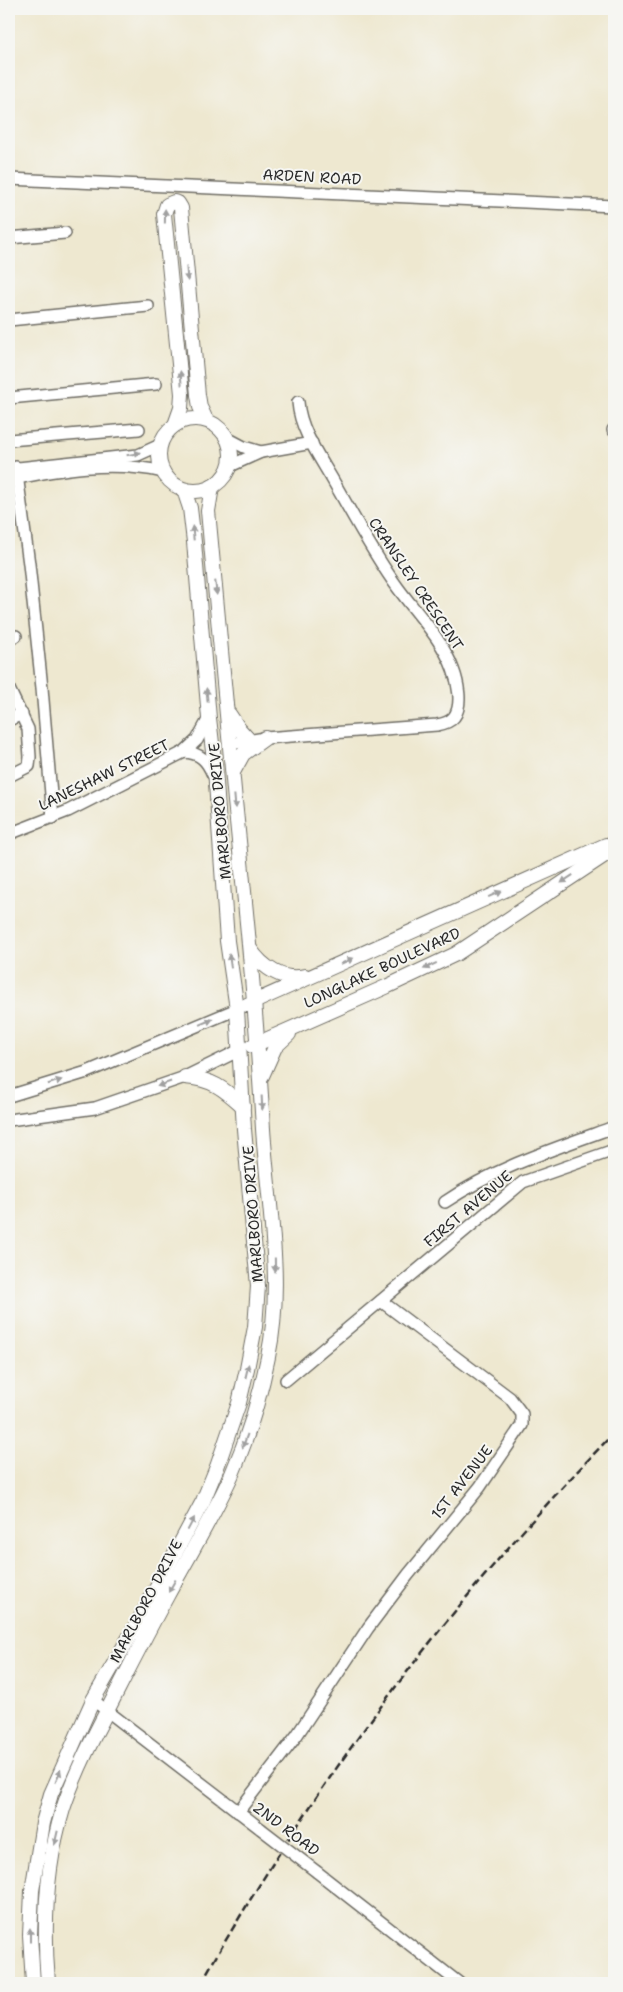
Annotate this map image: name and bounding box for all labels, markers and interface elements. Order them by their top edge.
street label: ARDEN ROAD [262,164,362,190]
one-way arrow [161,208,169,224]
one-way arrow [183,266,191,282]
one-way arrow [176,370,184,386]
one-way arrow [127,450,143,458]
street label: CRANSLEY CRESCENT [364,514,468,654]
one-way arrow [189,524,197,540]
one-way arrow [212,580,220,596]
one-way arrow [202,686,210,702]
street label: LANESHAW STREET [35,735,173,815]
street label: MARLBORO DRIVE [204,742,236,880]
one-way arrow [232,794,240,810]
one-way arrow [561,875,574,884]
one-way arrow [488,889,502,897]
street label: LONGLAKE BOULEVARD [300,923,464,1013]
one-way arrow [225,953,233,969]
one-way arrow [340,957,354,965]
one-way arrow [423,963,437,971]
one-way arrow [199,1018,214,1026]
one-way arrow [48,1078,63,1085]
one-way arrow [156,1081,171,1088]
one-way arrow [258,1095,266,1111]
street label: MARLBORO DRIVE [238,1145,268,1283]
street label: FIRST AVENUE [420,1166,516,1252]
one-way arrow [271,1257,279,1273]
one-way arrow [243,1363,251,1379]
one-way arrow [241,1434,249,1449]
street label: 1ST AVENUE [427,1441,497,1523]
one-way arrow [187,1516,195,1531]
street label: MARLBORO DRIVE [105,1536,187,1666]
one-way arrow [168,1579,177,1593]
one-way arrow [55,1768,63,1783]
street label: 2ND ROAD [249,1797,324,1861]
one-way arrow [52,1830,60,1845]
one-way arrow [26,1926,34,1942]

